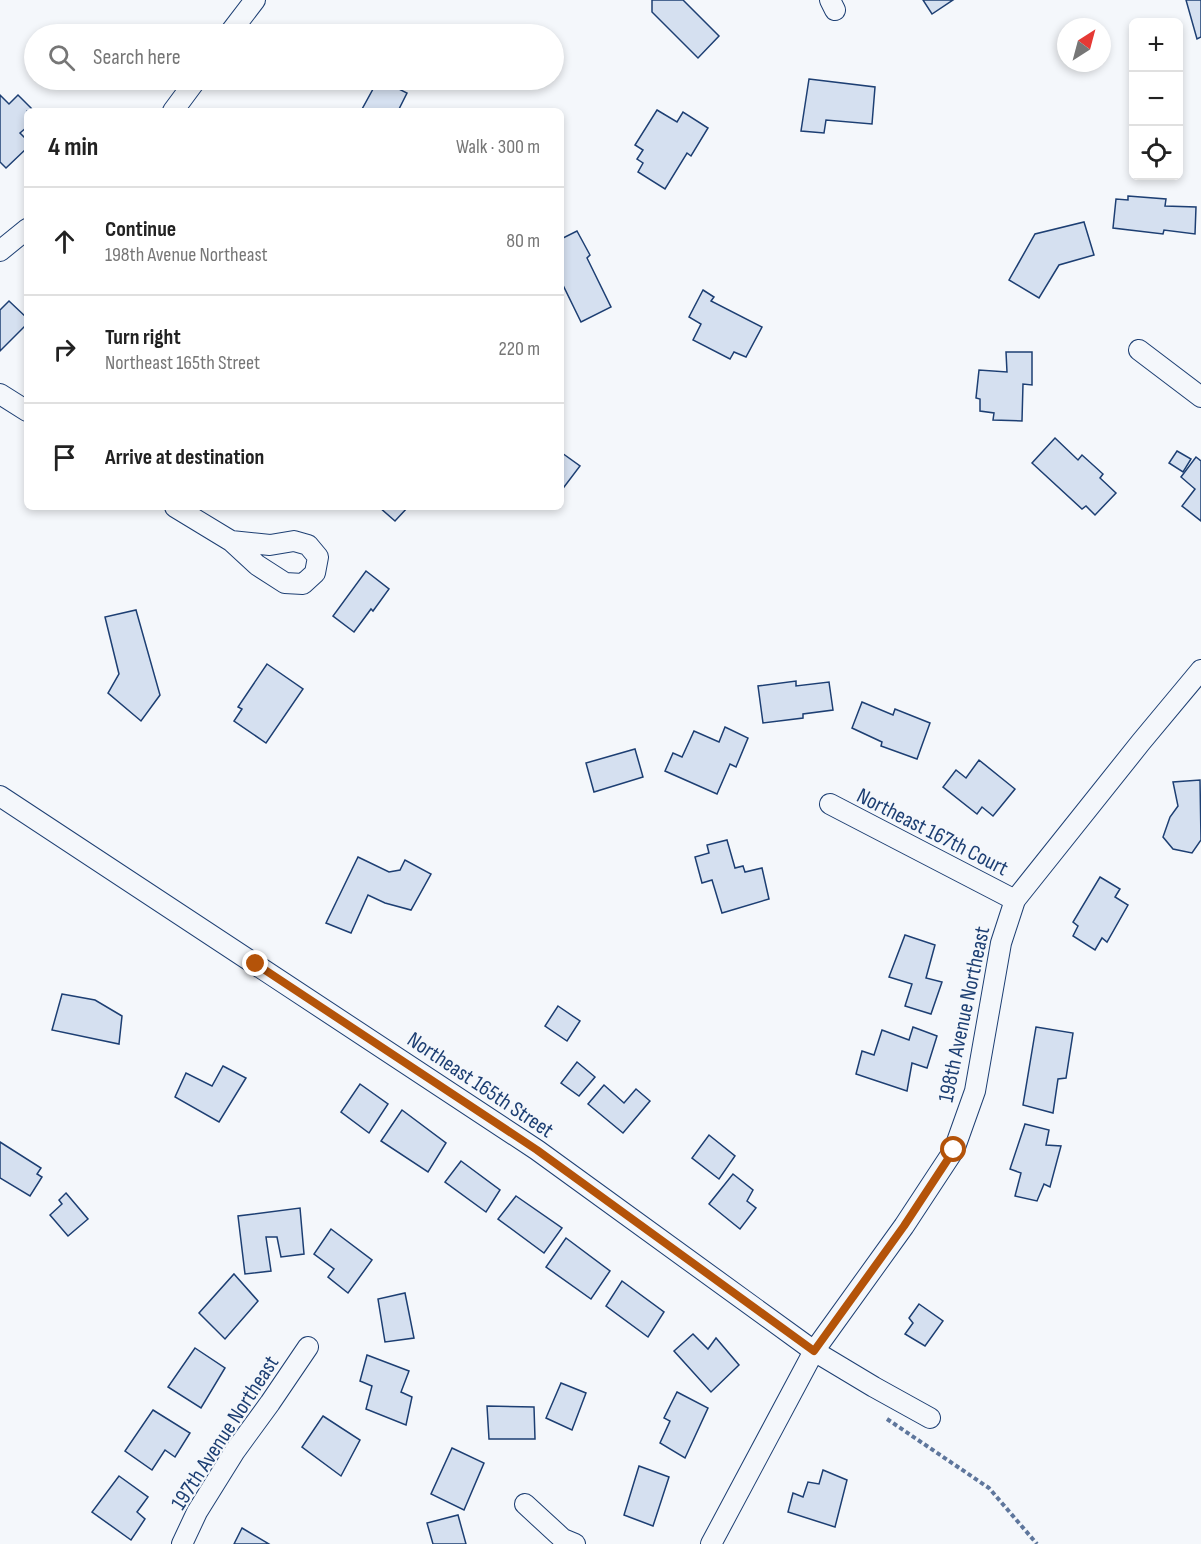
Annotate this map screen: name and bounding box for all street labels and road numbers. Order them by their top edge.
street label: Northeast 167th Court [852,783,1013,882]
street label: 198th Avenue Northeast [933,924,996,1105]
street label: Northeast 165th Street [402,1026,559,1144]
street label: 197th Avenue Northeast [165,1350,285,1515]

